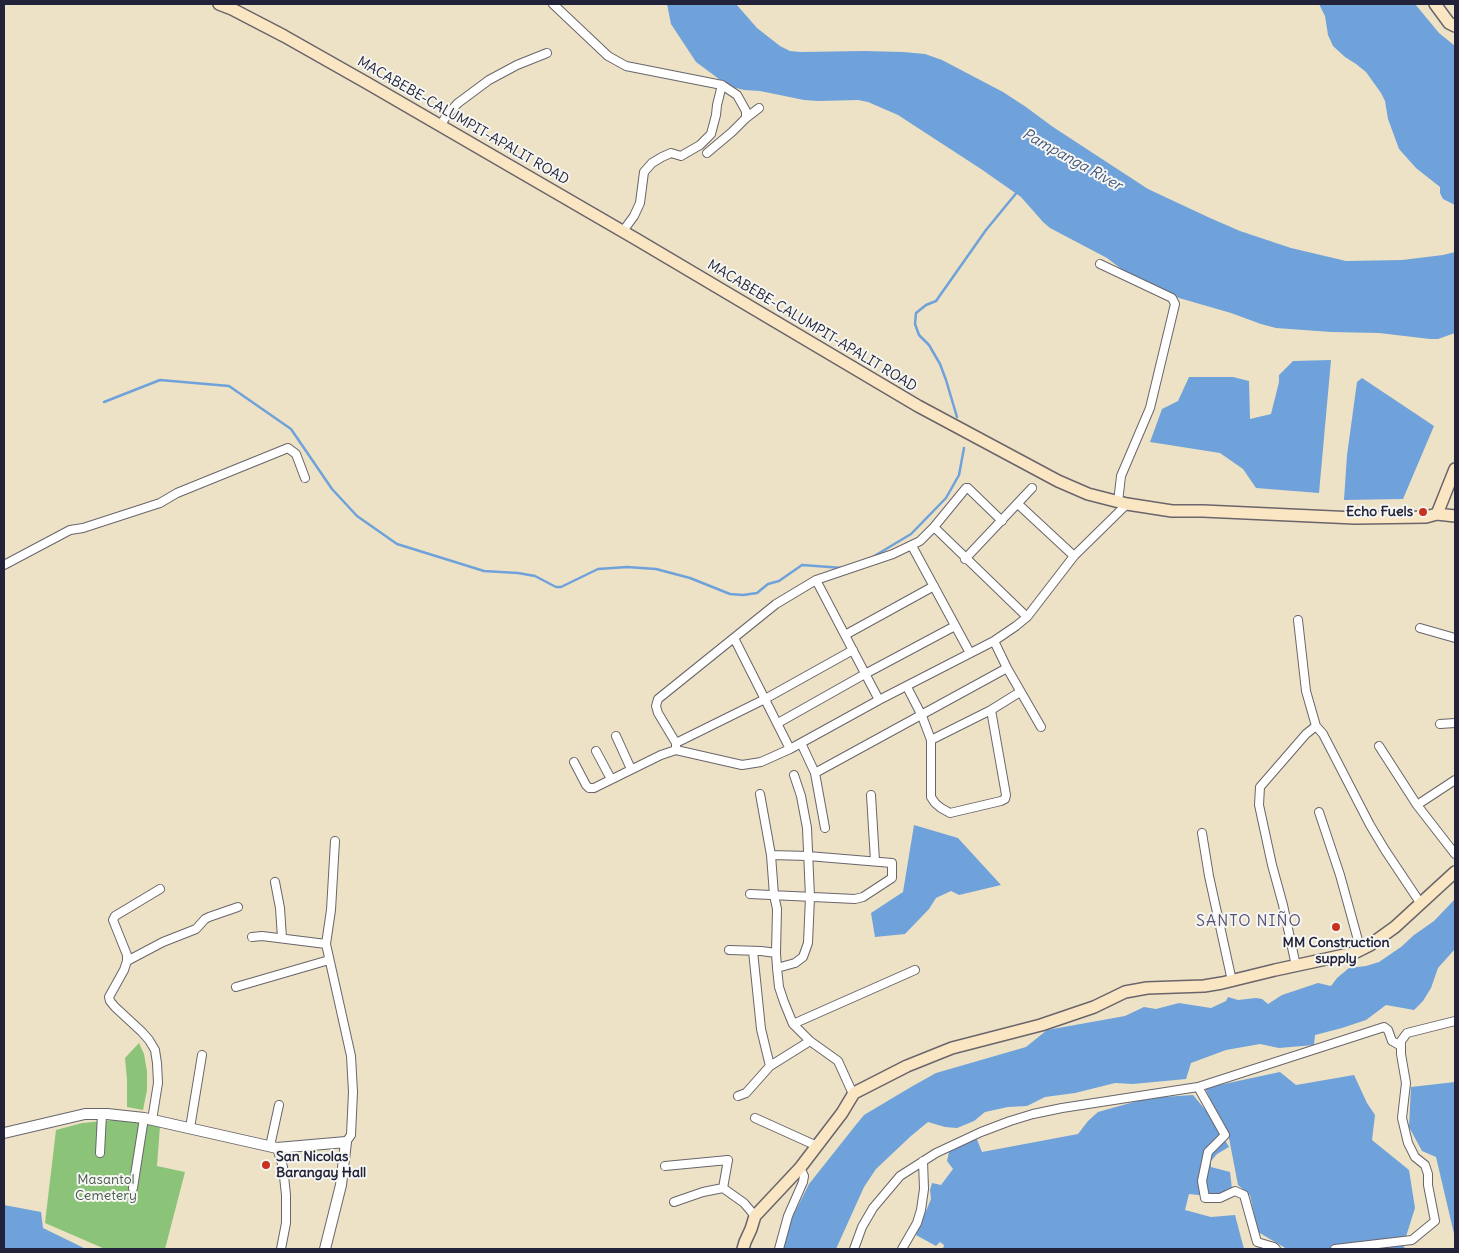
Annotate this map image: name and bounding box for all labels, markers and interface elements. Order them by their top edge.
street label: MACABEBE-CALUMPIT-APALIT ROAD [354,53,572,189]
water label: Pampanga River [1019,125,1125,195]
street label: MACABEBE-CALUMPIT-APALIT ROAD [704,257,920,395]
place label: Echo Fuels [1346,504,1413,520]
marker: Echo Fuels [1417,506,1429,518]
district label: SANTO NIÑO [1195,911,1303,931]
marker: MM Construction supply [1330,921,1342,933]
place label: MM Construction supply [1283,935,1389,968]
place label: San Nicolas Barangay Hall [276,1149,366,1182]
marker: San Nicolas Barangay Hall [260,1159,272,1171]
park label: Masantol Cemetery [75,1172,137,1204]

